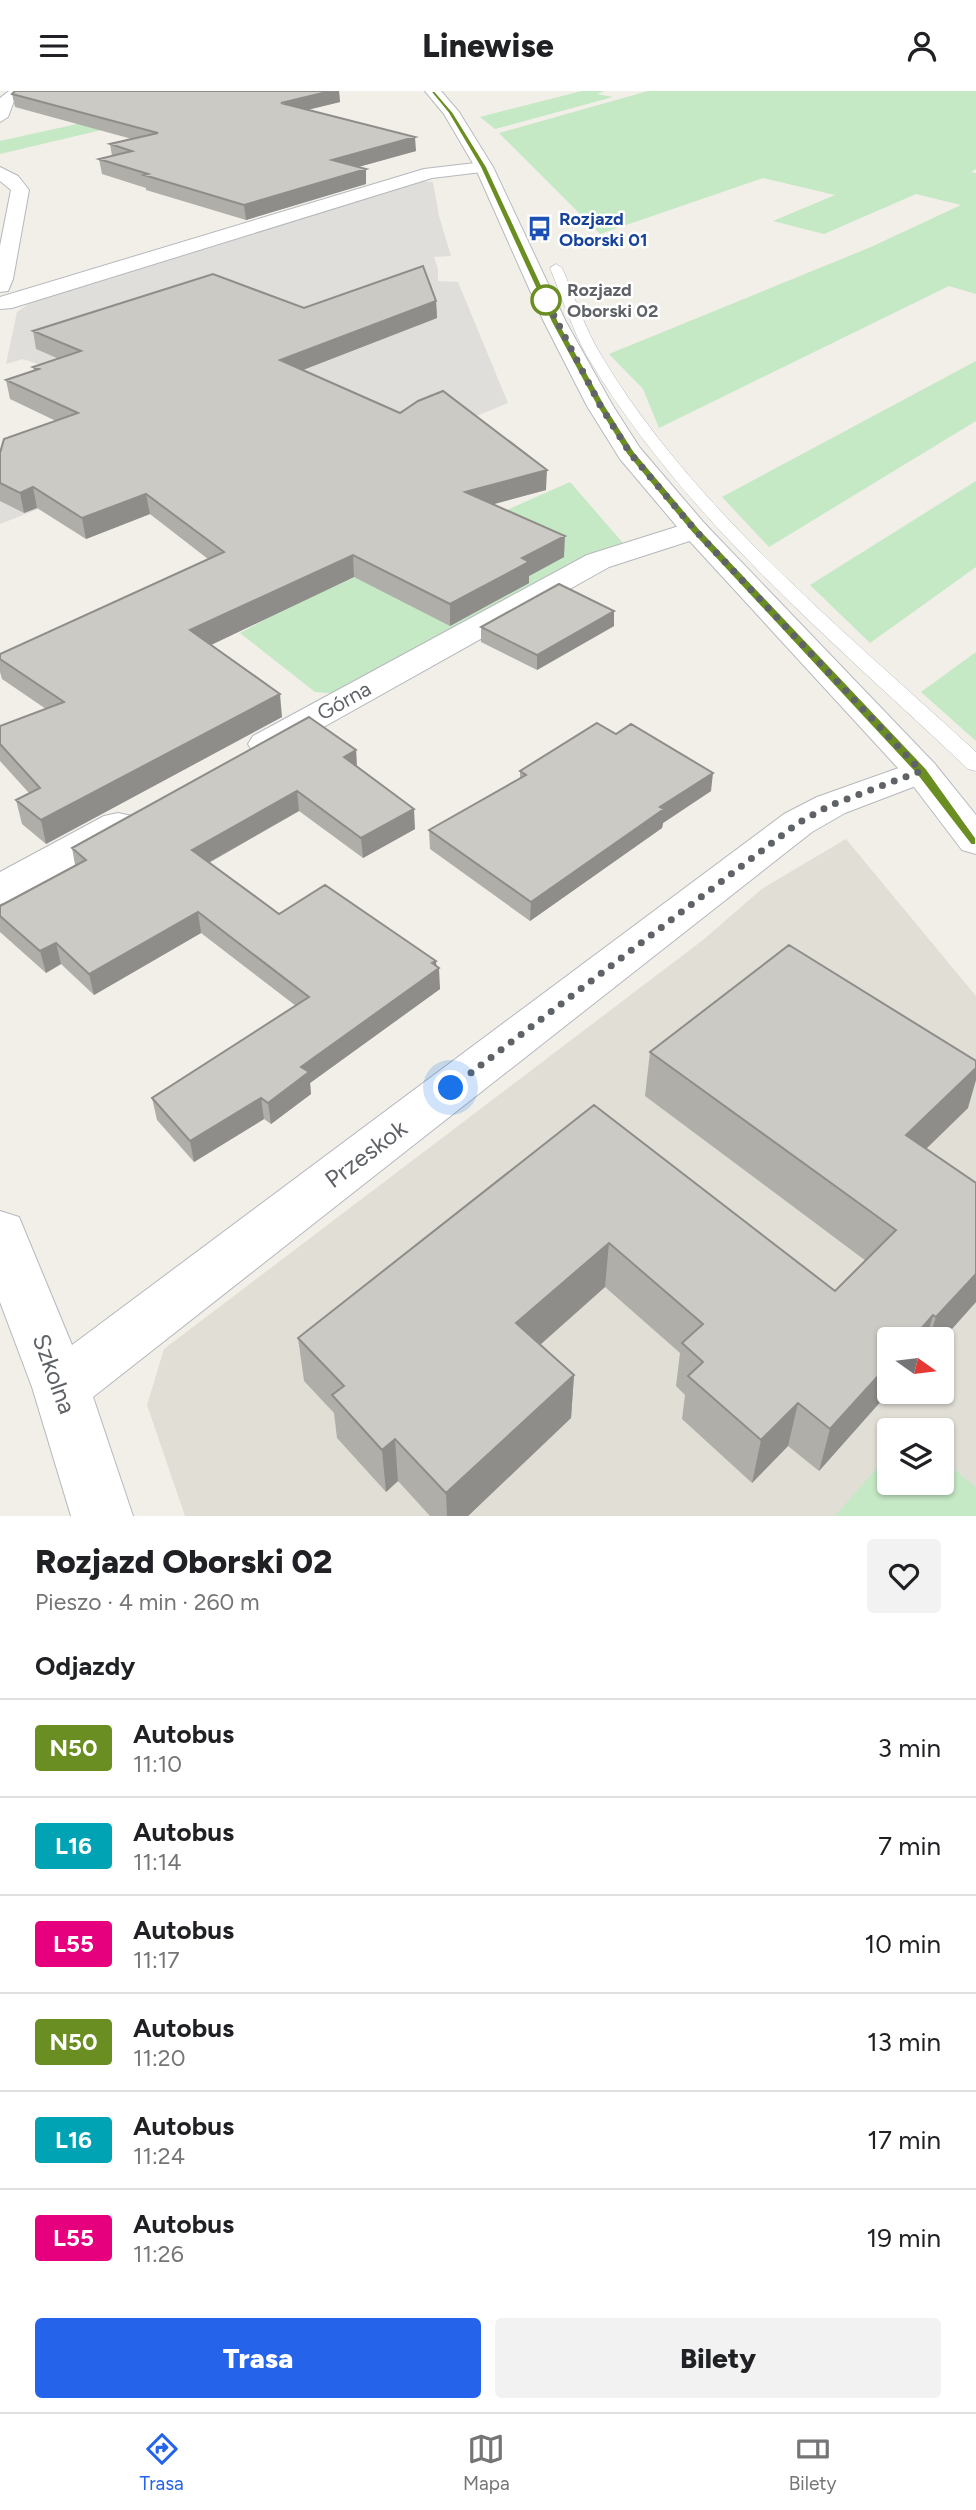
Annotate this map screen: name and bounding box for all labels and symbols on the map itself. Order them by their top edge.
place label: Rozjazd Oborski 01 [559,208,648,251]
bus stop icon: Rozjazd Oborski 01 [525,215,553,243]
place label: Rozjazd Oborski 02 [567,279,658,322]
marker: Rozjazd Oborski 02 [531,285,561,315]
street label: Górna [312,676,375,725]
your location [433,1070,468,1105]
street label: Przeskok [319,1113,413,1194]
north arrow [877,1327,954,1403]
street label: Szkolna [27,1330,82,1418]

